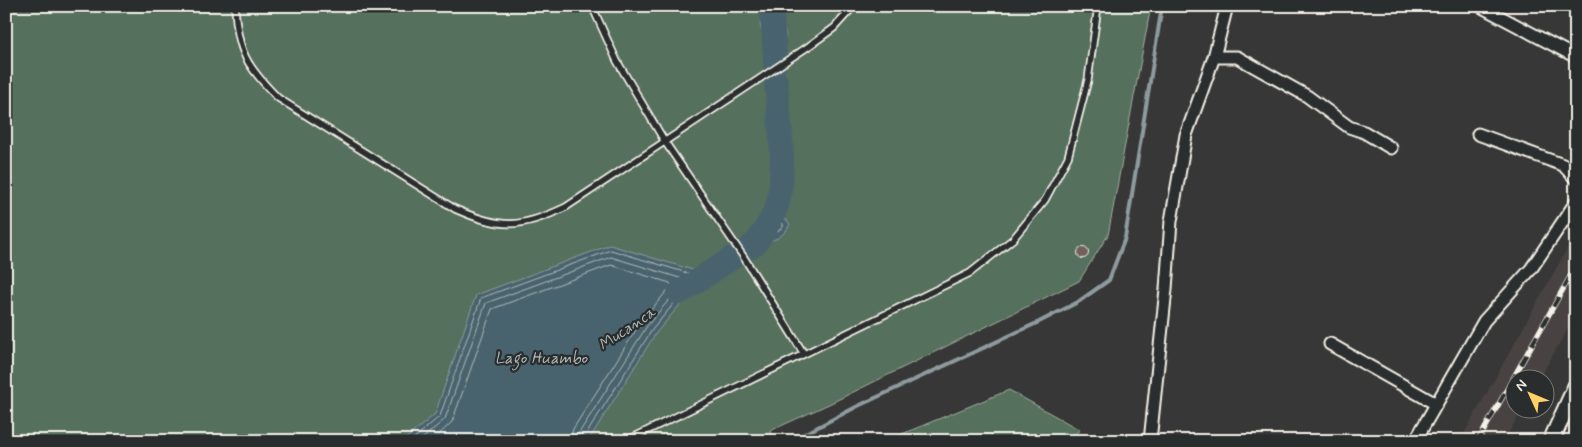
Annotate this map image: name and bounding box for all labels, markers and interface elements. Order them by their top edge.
water label: Mucanca [594,302,661,356]
water label: Lago Huambo [495,348,588,371]
north arrow [1504,370,1554,420]
text: N [1512,376,1531,395]

